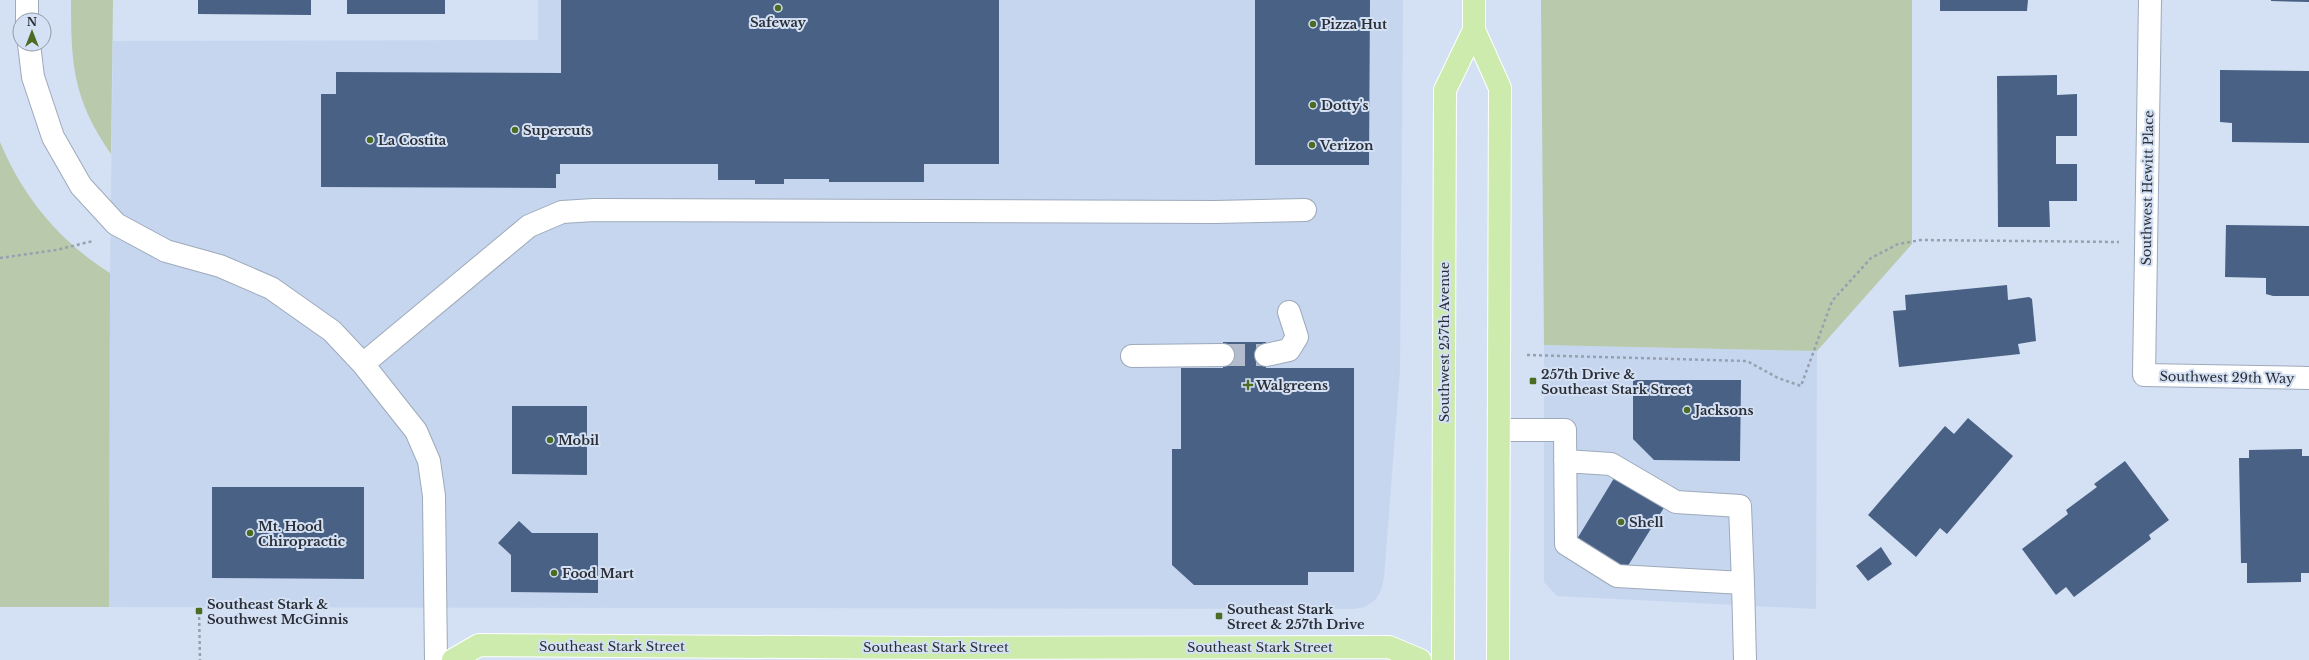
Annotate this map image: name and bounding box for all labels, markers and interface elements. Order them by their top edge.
marker: Safeway [773,3,783,13]
north arrow [12,12,52,52]
place label: Safeway [750,14,807,31]
text: N [27,15,38,29]
place label: Pizza Hut [1321,16,1387,33]
marker: Pizza Hut [1308,19,1318,29]
place label: Dotty's [1321,97,1369,114]
marker: Dotty's [1308,100,1318,110]
street label: Southwest Hewitt Place [2138,110,2157,266]
place label: Supercuts [523,122,591,139]
marker: Supercuts [510,125,520,135]
place label: La Costita [378,132,447,149]
marker: La Costita [365,135,375,145]
place label: Verizon [1319,137,1374,154]
marker: Verizon [1307,140,1317,150]
street label: Southwest 257th Avenue [1436,262,1453,422]
place label: 257th Drive & Southeast Stark Street [1541,366,1691,398]
street label: Southwest 29th Way [2159,368,2295,387]
marker: 257th Drive & Southeast Stark Street [1528,376,1538,386]
place label: Walgreens [1255,377,1328,394]
marker: Walgreens [1243,380,1253,390]
place label: Jacksons [1692,402,1754,419]
marker: Jacksons [1682,405,1692,415]
place label: Mobil [558,432,600,449]
marker: Mobil [545,435,555,445]
place label: Shell [1629,514,1664,531]
marker: Shell [1616,517,1626,527]
place label: Mt. Hood Chiropractic [258,518,345,550]
marker: Mt. Hood Chiropractic [245,528,255,538]
place label: Food Mart [562,565,634,582]
marker: Food Mart [549,568,559,578]
place label: Southeast Stark & Southwest McGinnis [207,596,348,628]
place label: Southeast Stark Street & 257th Drive [1227,601,1365,633]
marker: Southeast Stark & Southwest McGinnis [194,606,204,616]
marker: Southeast Stark Street & 257th Drive [1214,611,1224,621]
street label: Southeast Stark Street [539,638,685,655]
street label: Southeast Stark Street [863,639,1009,656]
street label: Southeast Stark Street [1187,639,1333,656]

